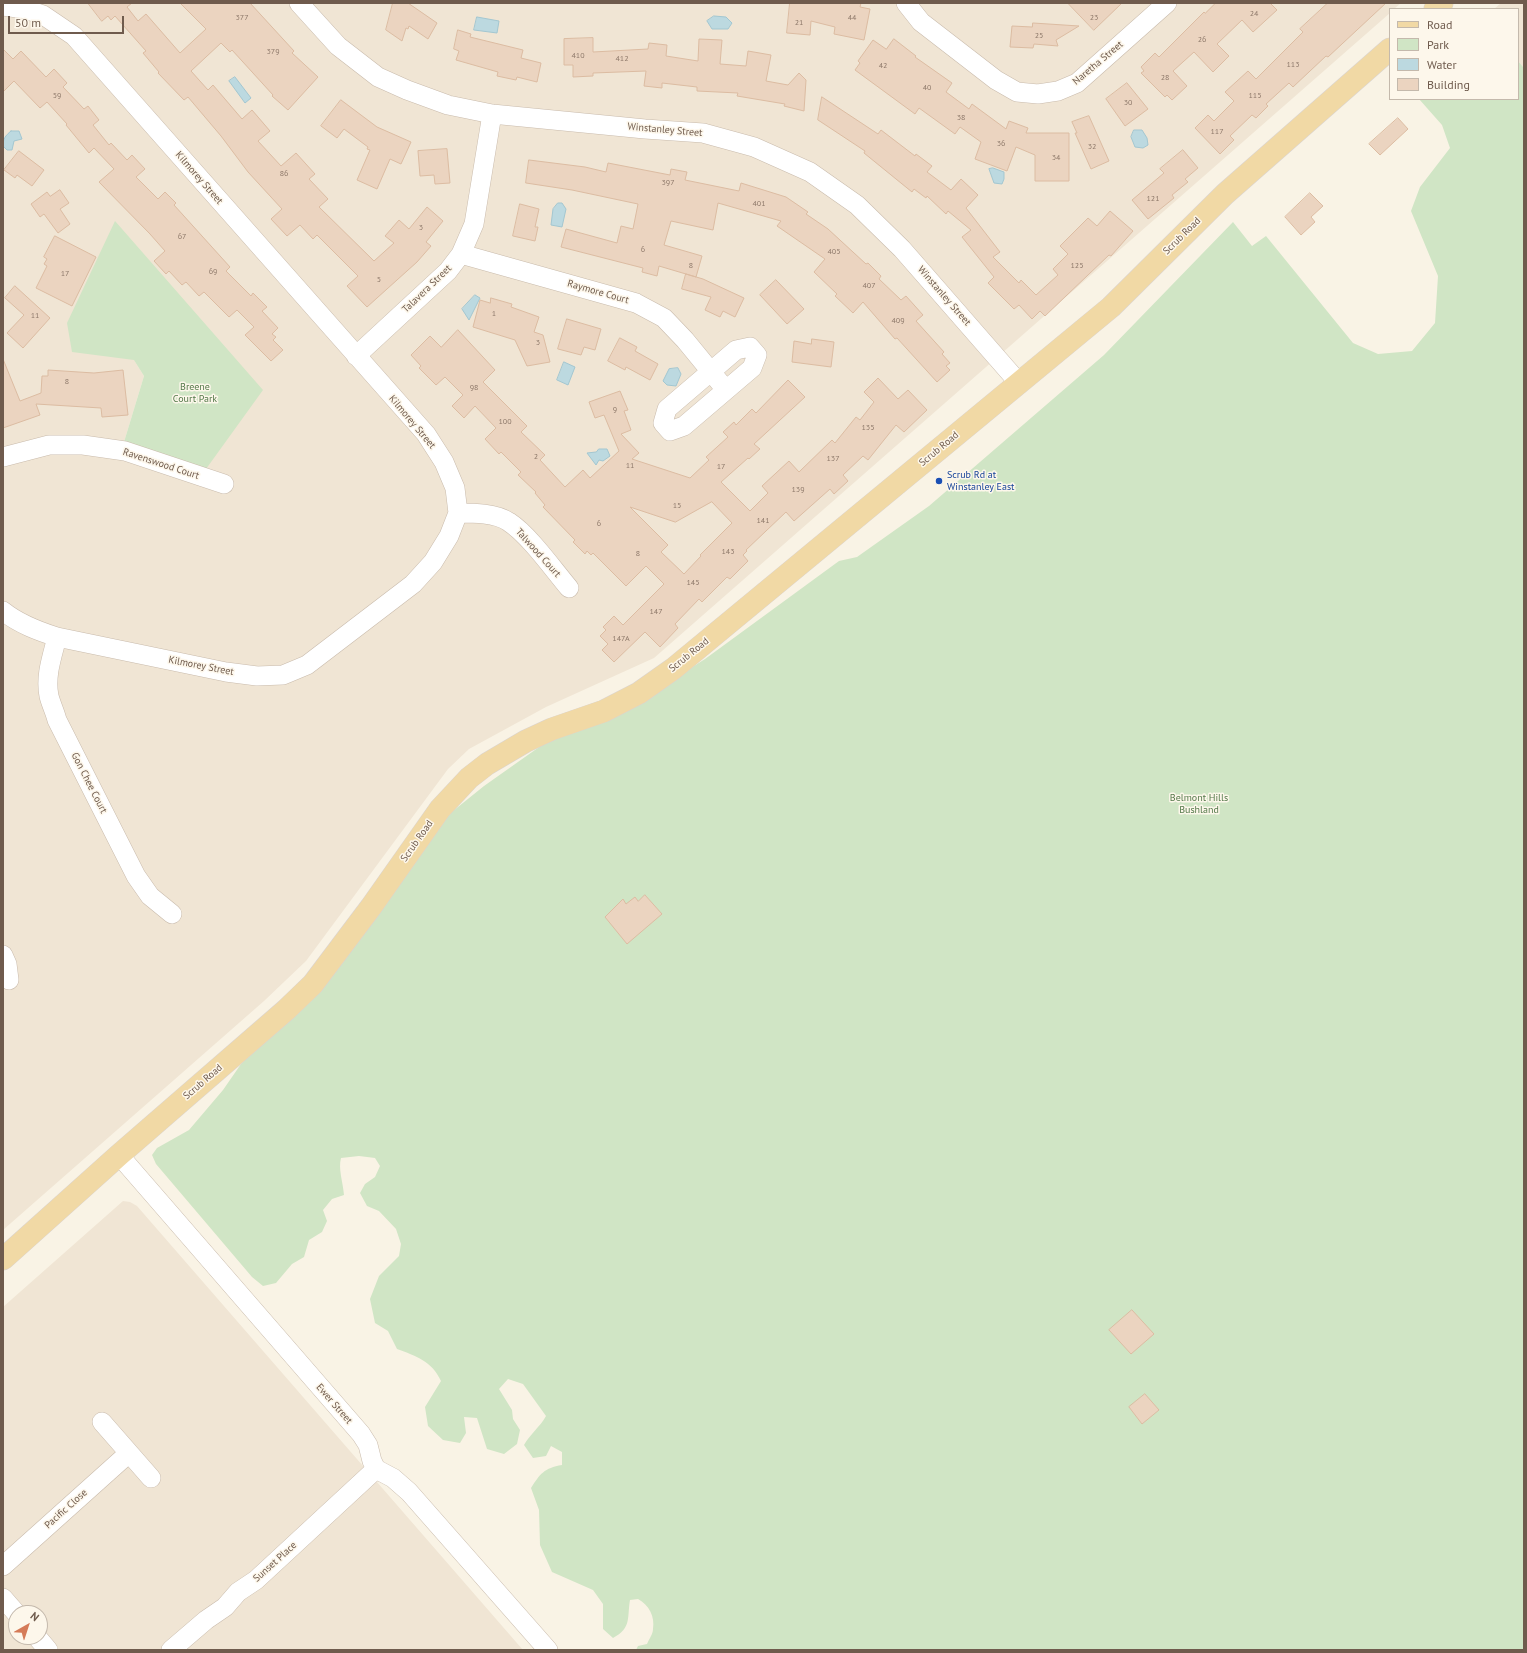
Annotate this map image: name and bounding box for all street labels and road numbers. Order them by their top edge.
street label: Naretha Street [1070,38,1126,88]
street label: Winstanley Street [627,121,703,139]
street label: Kilmorey Street [173,149,225,207]
street label: Scrub Road [1161,215,1203,257]
street label: Talavera Street [400,263,454,315]
street label: Winstanley Street [915,264,973,328]
street label: Raymore Court [566,278,630,306]
street label: Kilmorey Street [386,393,438,451]
street label: Scrub Road [917,429,961,469]
street label: Ravenswood Court [121,446,201,482]
street label: Talwood Court [513,526,563,580]
street label: Scrub Road [667,635,711,675]
street label: Kilmorey Street [167,654,235,678]
street label: Gon Chee Court [69,751,109,815]
street label: Scrub Road [398,818,436,864]
street label: Scrub Road [181,1062,225,1102]
street label: Ewer Street [313,1381,355,1427]
street label: Pacific Close [42,1487,90,1531]
street label: Sunset Place [251,1539,299,1585]

